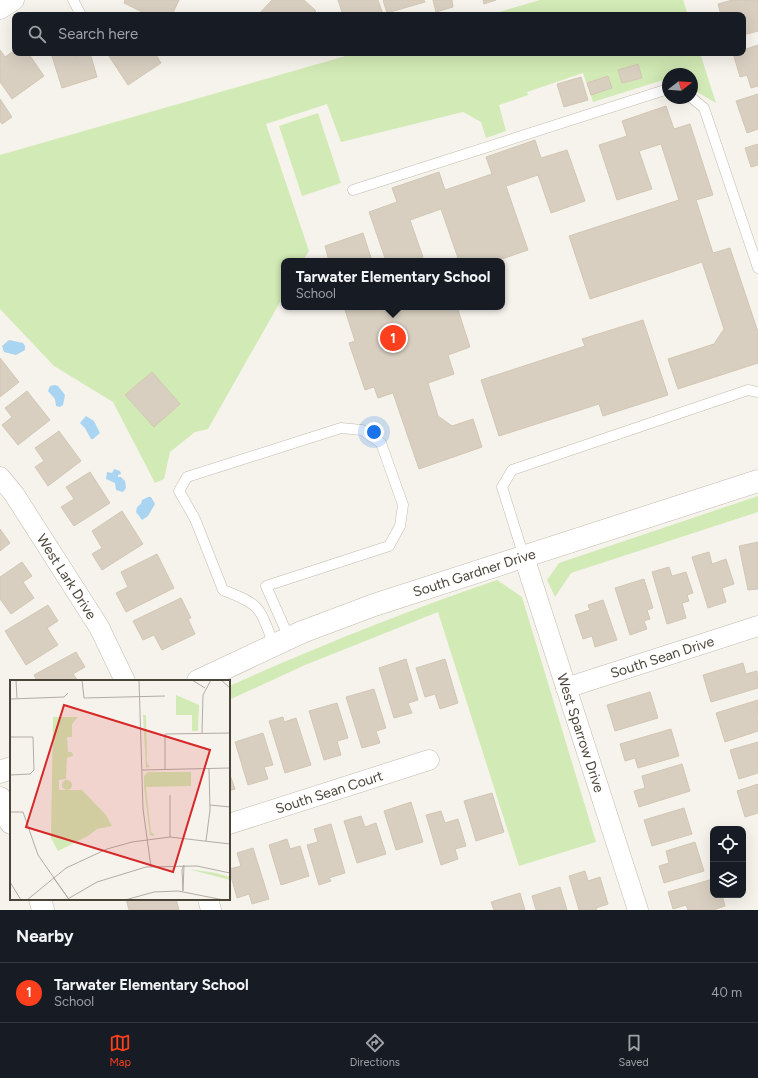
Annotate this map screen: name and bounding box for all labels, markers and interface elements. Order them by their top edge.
search box [12,12,746,56]
icon: search [26,23,48,45]
text: Search here [58,25,138,43]
north arrow [662,68,698,104]
popup [281,258,505,310]
text: Tarwater Elementary School [296,268,490,286]
text: School [296,286,336,301]
pin: 1 [380,323,406,353]
your location [364,422,384,442]
street label: West Lark Drive [33,531,100,623]
street label: South Gardner Drive [411,545,538,601]
street label: South Sean Drive [608,633,717,682]
street label: West Sparrow Drive [553,672,608,795]
inset map [10,680,230,900]
street label: South Sean Court [273,767,385,818]
map controls [710,826,746,898]
button: locate [710,826,746,862]
button: layers [710,862,746,898]
text: Nearby [16,926,74,946]
text: Tarwater Elementary School [54,976,249,994]
text: 1 [26,985,32,1000]
text: 40 m [711,985,742,1000]
text: School [54,994,94,1009]
tab: Map [109,1032,131,1069]
tab: Directions [350,1032,400,1069]
tab: Saved [618,1032,649,1069]

